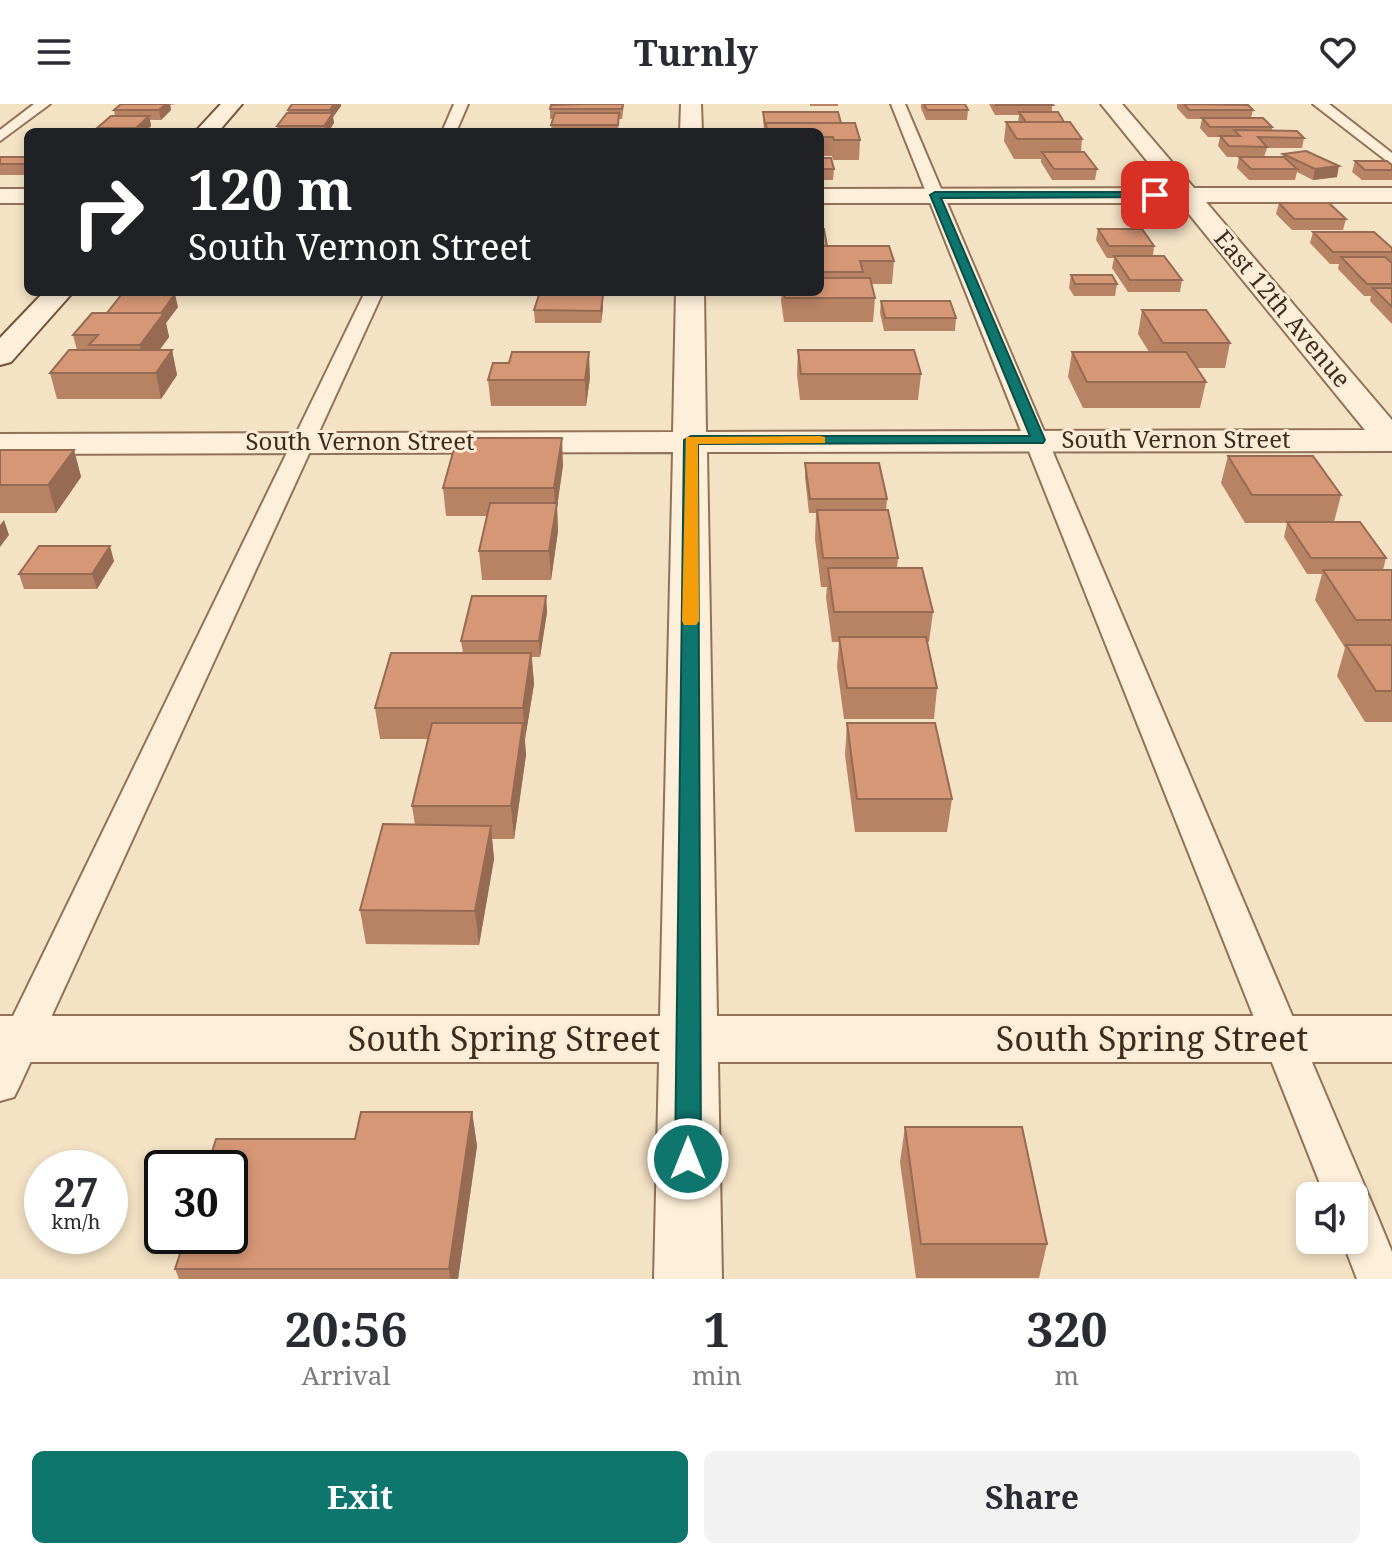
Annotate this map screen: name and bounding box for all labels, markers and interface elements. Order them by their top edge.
text: Turnly [634,28,758,77]
icon: menu [32,30,76,74]
icon: heart [1316,30,1360,74]
text: 120 m [188,150,353,226]
icon: right [56,160,160,264]
pin [1121,161,1189,229]
icon: arrive [1133,173,1177,217]
text: South Vernon Street [188,222,531,271]
street label: East 12th Avenue [1207,222,1359,394]
street label: South Vernon Street [1062,422,1290,455]
street label: South Vernon Street [246,424,474,457]
street label: South Spring Street [348,1015,660,1061]
street label: South Spring Street [996,1015,1308,1061]
position arrow [646,1117,730,1201]
speed limit sign: 30 [144,1150,248,1254]
text: 27 [53,1164,99,1219]
map controls [1296,1182,1368,1254]
button: sound [1296,1182,1368,1254]
text: km/h [51,1208,101,1235]
text: 20:56 [284,1296,408,1361]
text: 1 [703,1296,730,1361]
text: 320 [1026,1296,1108,1361]
text: Arrival [302,1357,390,1393]
text: min [692,1357,742,1393]
text: m [1055,1357,1079,1393]
button: Exit [32,1451,688,1543]
button: Share [704,1451,1360,1543]

